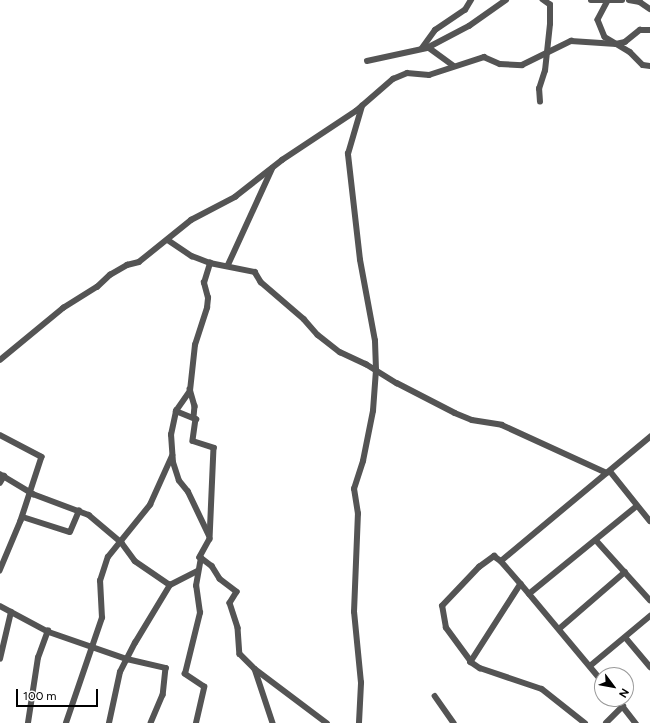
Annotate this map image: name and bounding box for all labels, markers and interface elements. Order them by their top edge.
north arrow [594,667,634,707]
scale bar [18,681,100,707]
text: N [616,686,632,700]
text: 100 m [23,689,57,703]

